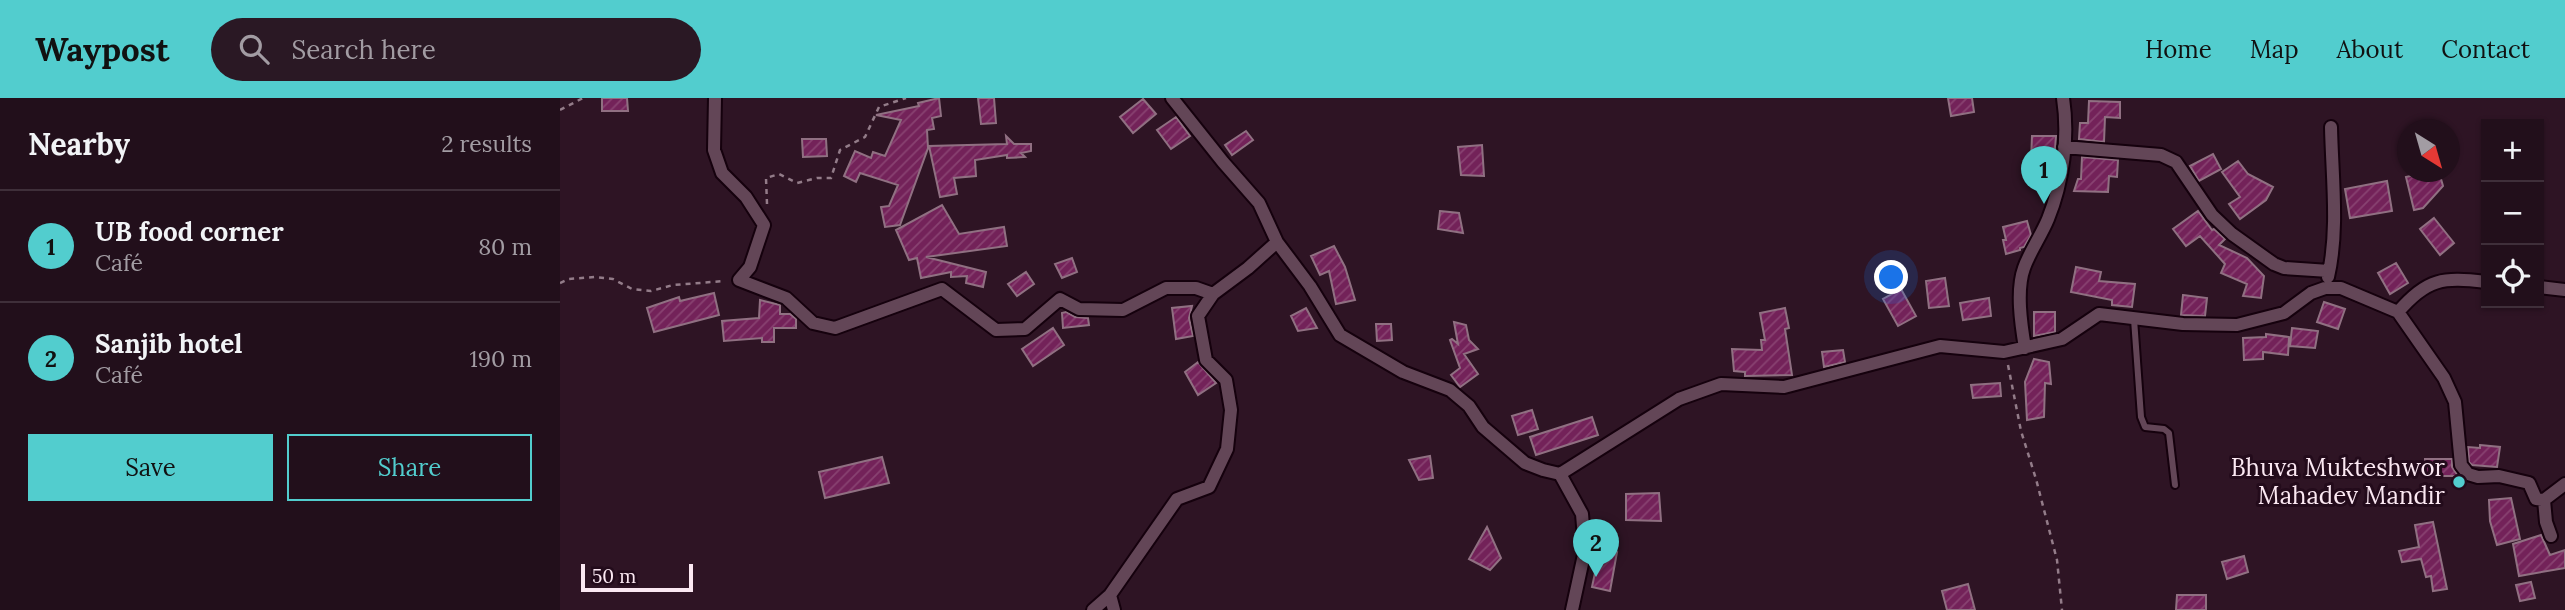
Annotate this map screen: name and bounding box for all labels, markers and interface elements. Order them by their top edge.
search box [211,18,701,81]
text: Waypost [35,28,169,70]
icon: search [235,30,273,68]
text: Search here [291,33,436,66]
text: Home [2145,34,2212,65]
text: Map [2250,34,2299,65]
text: About [2337,34,2403,65]
text: Contact [2441,34,2530,65]
north arrow [2397,119,2460,182]
map controls [2481,119,2544,308]
button: + [2481,119,2544,182]
text: Nearby [28,125,130,163]
text: 2 results [441,129,532,158]
pin: 1 [2021,146,2067,204]
button: − [2481,182,2544,245]
text: UB food corner [95,215,284,248]
text: 1 [46,232,56,261]
text: 80 m [478,232,532,261]
button: locate [2481,245,2544,308]
text: Café [95,248,143,277]
your location [1874,260,1908,294]
text: Sanjib hotel [95,327,242,360]
text: 2 [45,344,57,373]
text: 190 m [469,344,532,373]
text: Café [95,360,143,389]
button: Save [28,434,273,501]
button: Share [287,434,532,501]
place label: Bhuva Mukteshwor Mahadev Mandir [2231,452,2446,511]
marker: Bhuva Mukteshwor Mahadev Mandir [2451,474,2467,490]
pin: 2 [1573,519,1619,577]
scale bar [581,561,693,593]
text: 50 m [592,564,636,588]

